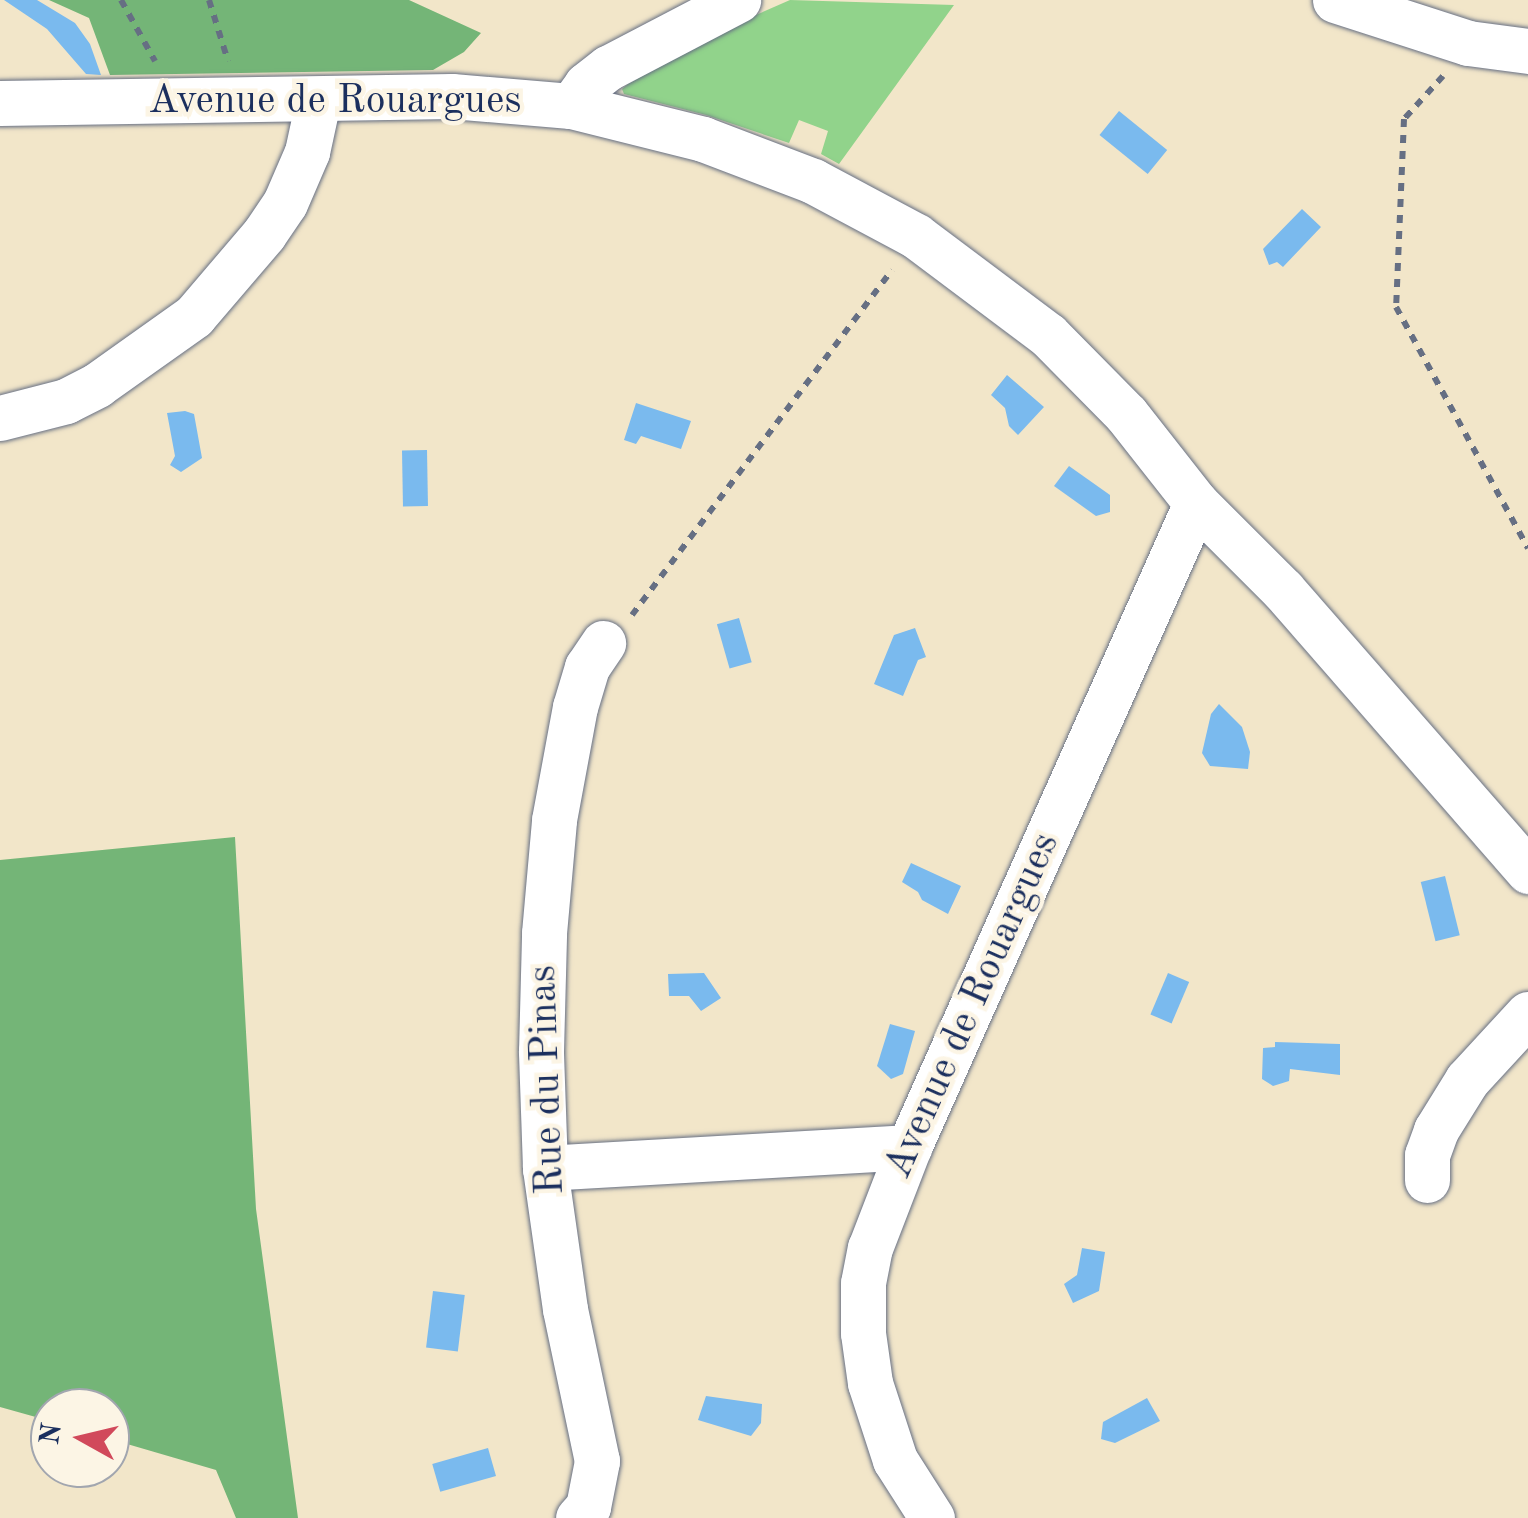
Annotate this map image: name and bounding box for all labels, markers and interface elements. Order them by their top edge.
street label: Avenue de Rouargues [148,78,522,126]
street label: Avenue de Rouargues [875,826,1071,1186]
street label: Rue du Pinas [520,964,576,1196]
north arrow [30,1388,130,1488]
text: N [37,1422,68,1447]

